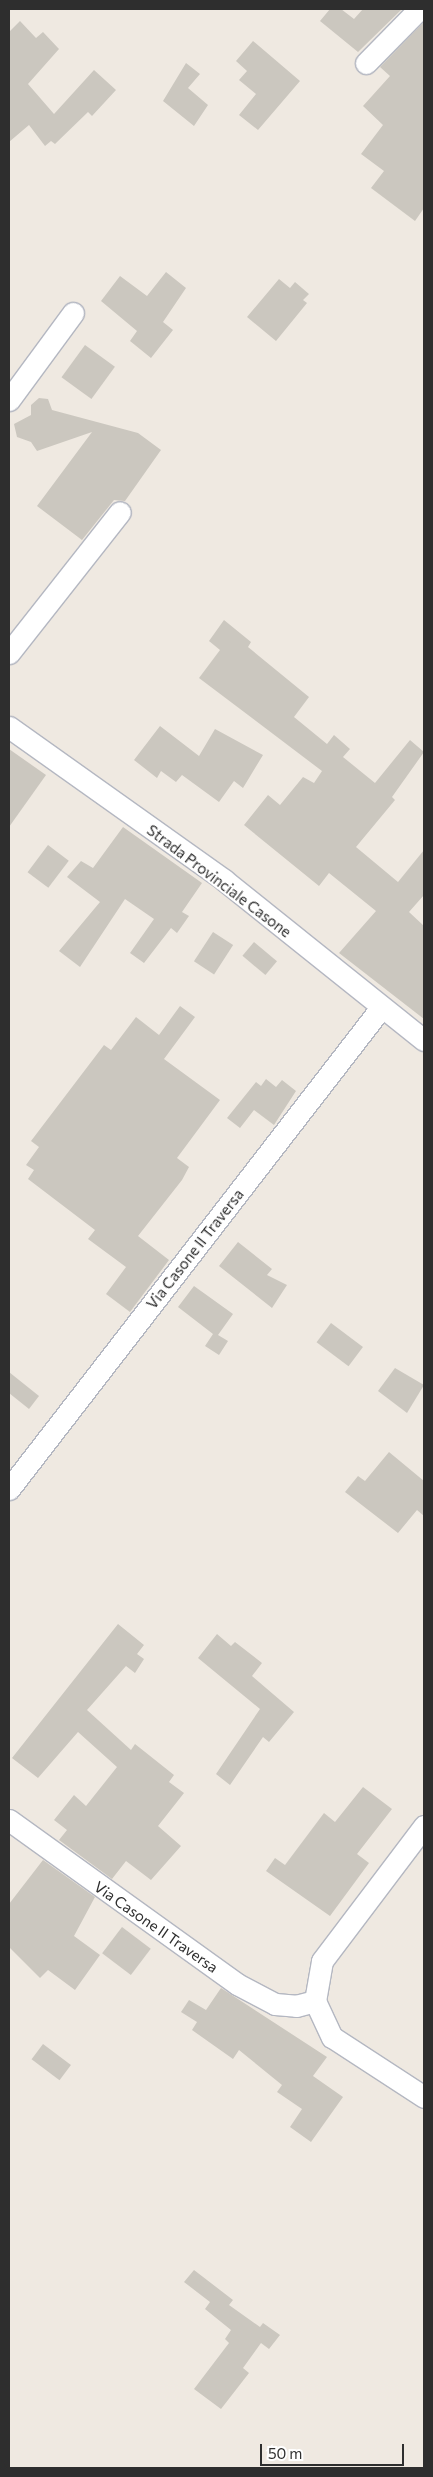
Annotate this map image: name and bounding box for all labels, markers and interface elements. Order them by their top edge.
street label: Strada Provinciale Casone [143,821,295,941]
street label: Via Casone II Traversa [143,1186,247,1312]
street label: Via Casone II Traversa [91,1877,221,1977]
scale bar [263,2434,407,2466]
text: 50 m [268,2444,302,2462]

